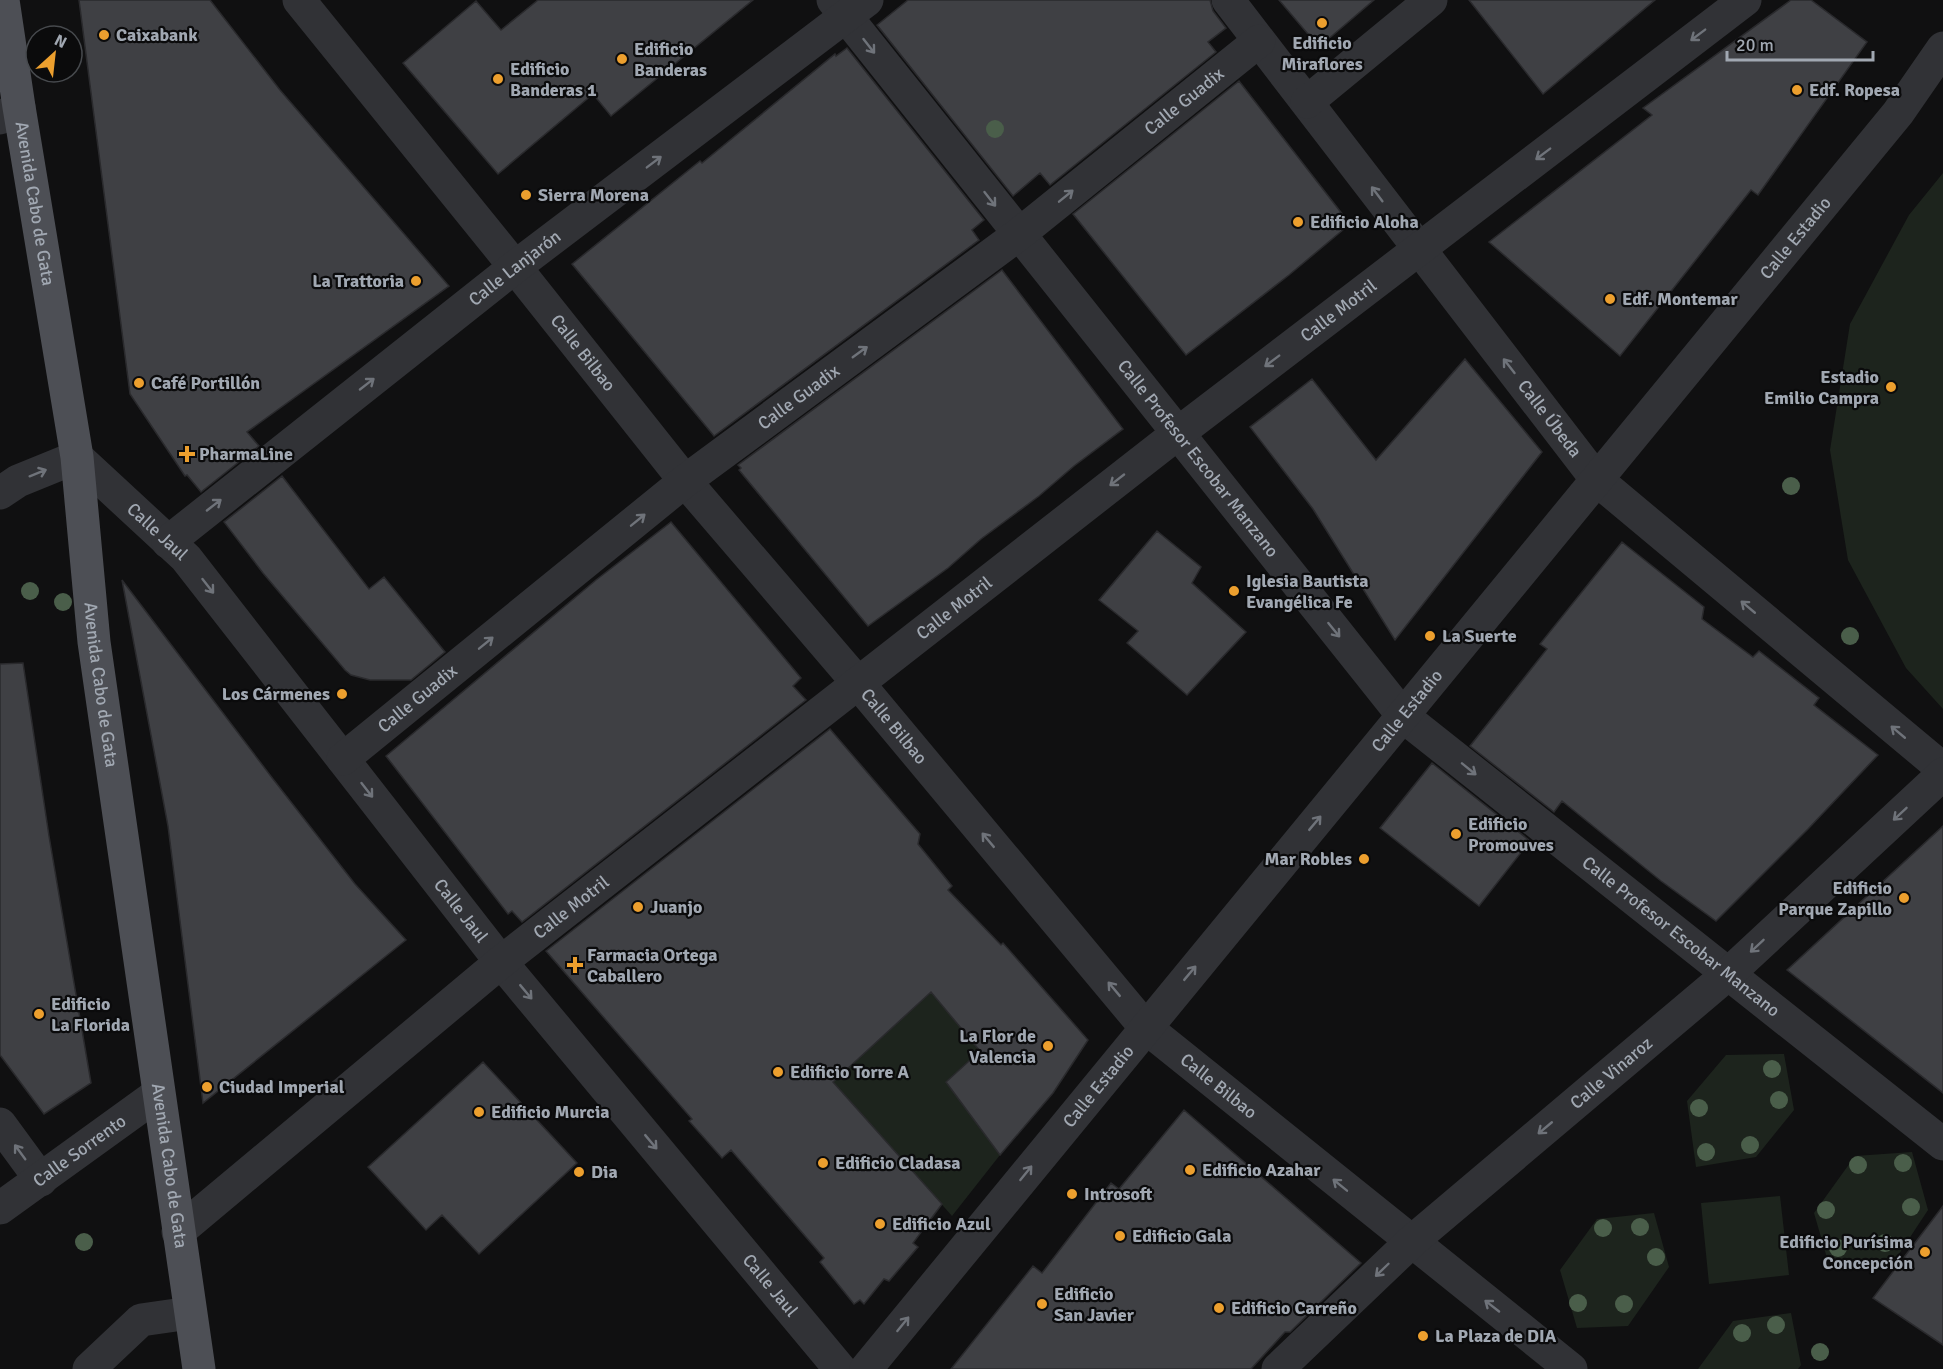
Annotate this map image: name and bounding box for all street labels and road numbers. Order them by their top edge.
street label: Calle Guadix [1140,62,1229,140]
street label: Avenida Cabo de Gata [11,120,59,287]
street label: Calle Estadio [1755,192,1836,284]
street label: Calle Lanjarón [464,225,565,311]
street label: Calle Motril [1296,274,1381,347]
street label: Calle Bilbao [546,310,620,396]
street label: Calle Profesor Escobar Manzano [1113,355,1283,562]
street label: Calle Guadix [753,359,844,434]
street label: Calle Úbeda [1513,375,1587,462]
street label: Calle Jaul [122,498,192,565]
street label: Calle Motril [912,572,997,644]
street label: Avenida Cabo de Gata [79,601,123,769]
street label: Calle Guadix [373,659,462,737]
street label: Calle Estadio [1367,665,1447,756]
street label: Calle Bilbao [856,684,932,769]
street label: Calle Profesor Escobar Manzano [1578,851,1784,1022]
street label: Calle Motril [529,871,613,944]
street label: Calle Jaul [429,874,493,947]
street label: Calle Vinaroz [1566,1032,1657,1114]
street label: Calle Estadio [1058,1040,1139,1132]
street label: Calle Bilbao [1176,1049,1261,1123]
street label: Avenida Cabo de Gata [147,1082,192,1250]
street label: Calle Sorrento [29,1110,130,1192]
street label: Calle Jaul [738,1249,803,1321]

